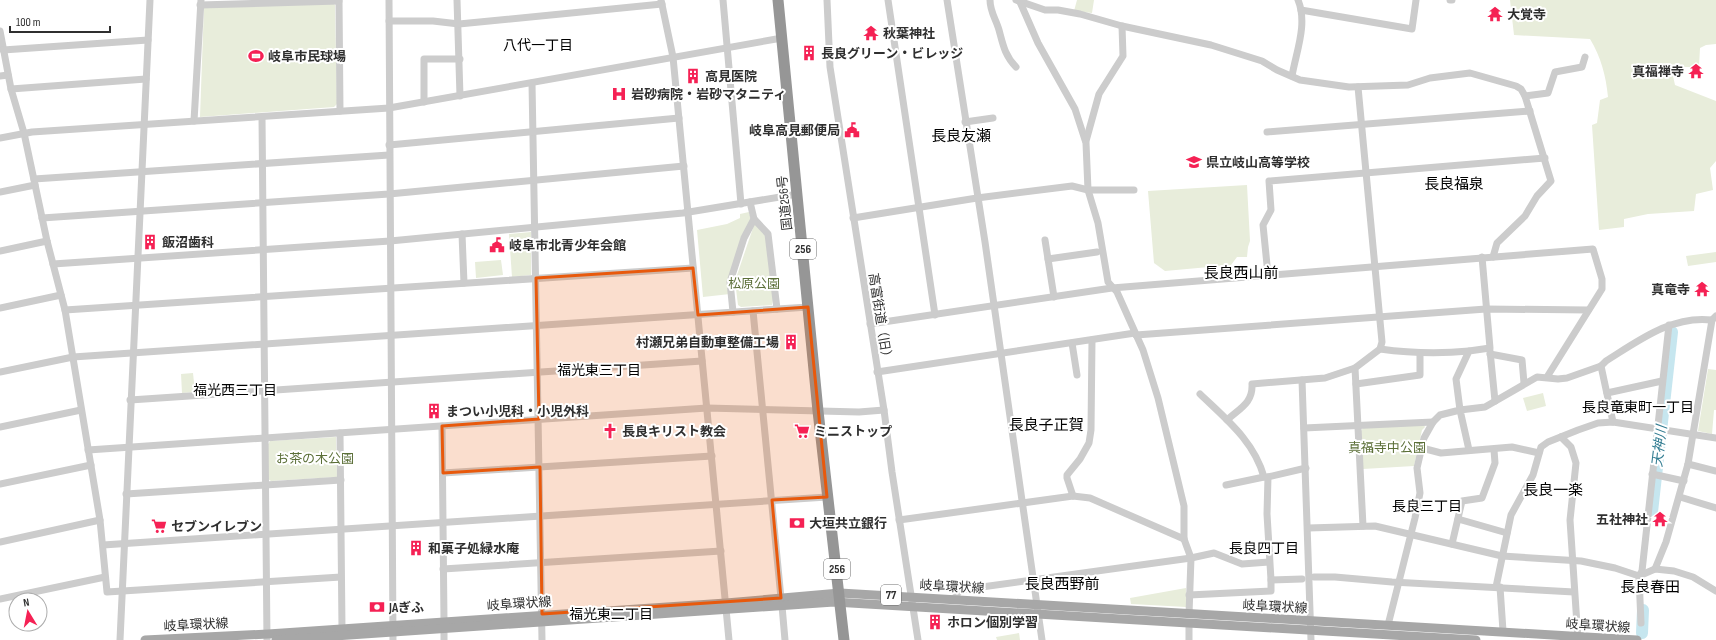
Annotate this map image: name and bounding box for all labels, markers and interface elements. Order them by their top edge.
temple icon: 大覚寺 [1486,5,1504,23]
place label: 大覚寺 [1507,7,1546,23]
scale bar [10,8,110,34]
text: 100 m [16,15,41,30]
temple icon: 秋葉神社 [862,24,880,42]
place label: 秋葉神社 [883,26,935,42]
district label: 八代一丁目 [503,37,573,54]
building icon: 長良グリーン・ビレッジ [800,44,818,62]
place label: 長良グリーン・ビレッジ [821,46,963,62]
sports icon: 岐阜市民球場 [247,47,265,65]
place label: 岐阜市民球場 [268,49,346,65]
temple icon: 真福禅寺 [1687,62,1705,80]
place label: 真福禅寺 [1632,64,1684,80]
building icon: 高見医院 [684,67,702,85]
place label: 高見医院 [705,69,757,85]
hospital icon: 岩砂病院・岩砂マタニティ [610,85,628,103]
place label: 岩砂病院・岩砂マタニティ [631,87,786,103]
public building icon: 岐阜高見郵便局 [843,121,861,139]
place label: 岐阜高見郵便局 [749,123,840,139]
district label: 長良友瀬 [931,127,991,146]
school or university icon: 県立岐山高等学校 [1185,153,1203,171]
place label: 県立岐山高等学校 [1206,155,1310,171]
street label: 国道256号 [774,175,796,231]
district label: 長良福泉 [1424,175,1484,194]
building icon: 飯沼歯科 [141,233,159,251]
place label: 飯沼歯科 [162,235,214,251]
public building icon: 岐阜市北青少年会館 [488,236,506,254]
place label: 岐阜市北青少年会館 [509,238,626,254]
road number: 256 [790,239,816,259]
district label: 長良西山前 [1203,264,1279,283]
street label: 高富街道（旧） [865,272,895,364]
park label: 松原公園 [728,276,780,292]
temple icon: 真竜寺 [1693,280,1711,298]
place label: 真竜寺 [1651,282,1690,298]
building icon: 村瀬兄弟自動車整備工場 [782,333,800,351]
place label: 村瀬兄弟自動車整備工場 [636,335,779,351]
district label: 福光東三丁目 [557,362,641,379]
district label: 福光西三丁目 [193,382,277,399]
district label: 長良竜東町一丁目 [1582,399,1694,416]
building icon: まつい小児科・小児外科 [425,402,443,420]
place label: まつい小児科・小児外科 [446,404,589,420]
district label: 長良子正賀 [1008,416,1084,435]
church icon: 長良キリスト教会 [601,422,619,440]
supermarket icon: ミニストップ [793,422,811,440]
water label: 天神川 [1649,422,1671,468]
place label: 長良キリスト教会 [622,424,726,440]
place label: ミニストップ [814,424,892,440]
park label: 真福寺中公園 [1348,440,1426,456]
park label: お茶の木公園 [276,451,354,467]
district label: 長良一楽 [1523,481,1583,500]
district label: 長良三丁目 [1392,498,1462,515]
temple icon: 五社神社 [1651,510,1669,528]
place label: 五社神社 [1596,512,1648,528]
bank icon: 大垣共立銀行 [788,514,806,532]
place label: 大垣共立銀行 [809,516,887,532]
supermarket icon: セブンイレブン [150,517,168,535]
place label: セブンイレブン [171,519,262,535]
building icon: 和菓子処緑水庵 [407,539,425,557]
district label: 長良四丁目 [1229,540,1299,557]
place label: 和菓子処緑水庵 [428,541,519,557]
road number: 256 [824,559,850,579]
district label: 長良西野前 [1024,575,1100,594]
street label: 岐阜環状線 [919,577,985,597]
district label: 長良春田 [1620,578,1680,597]
road number: 77 [881,585,901,605]
north arrow [8,592,48,632]
street label: 岐阜環状線 [486,594,552,614]
text: N [22,596,30,610]
street label: 岐阜環状線 [1242,597,1308,617]
bank icon: JAぎふ [368,598,386,616]
place label: JAぎふ [388,600,424,616]
district label: 福光東二丁目 [569,606,653,623]
building icon: ホロン個別学習 [926,613,944,631]
street label: 岐阜環状線 [163,615,229,635]
place label: ホロン個別学習 [947,615,1038,631]
street label: 岐阜環状線 [1565,616,1631,636]

